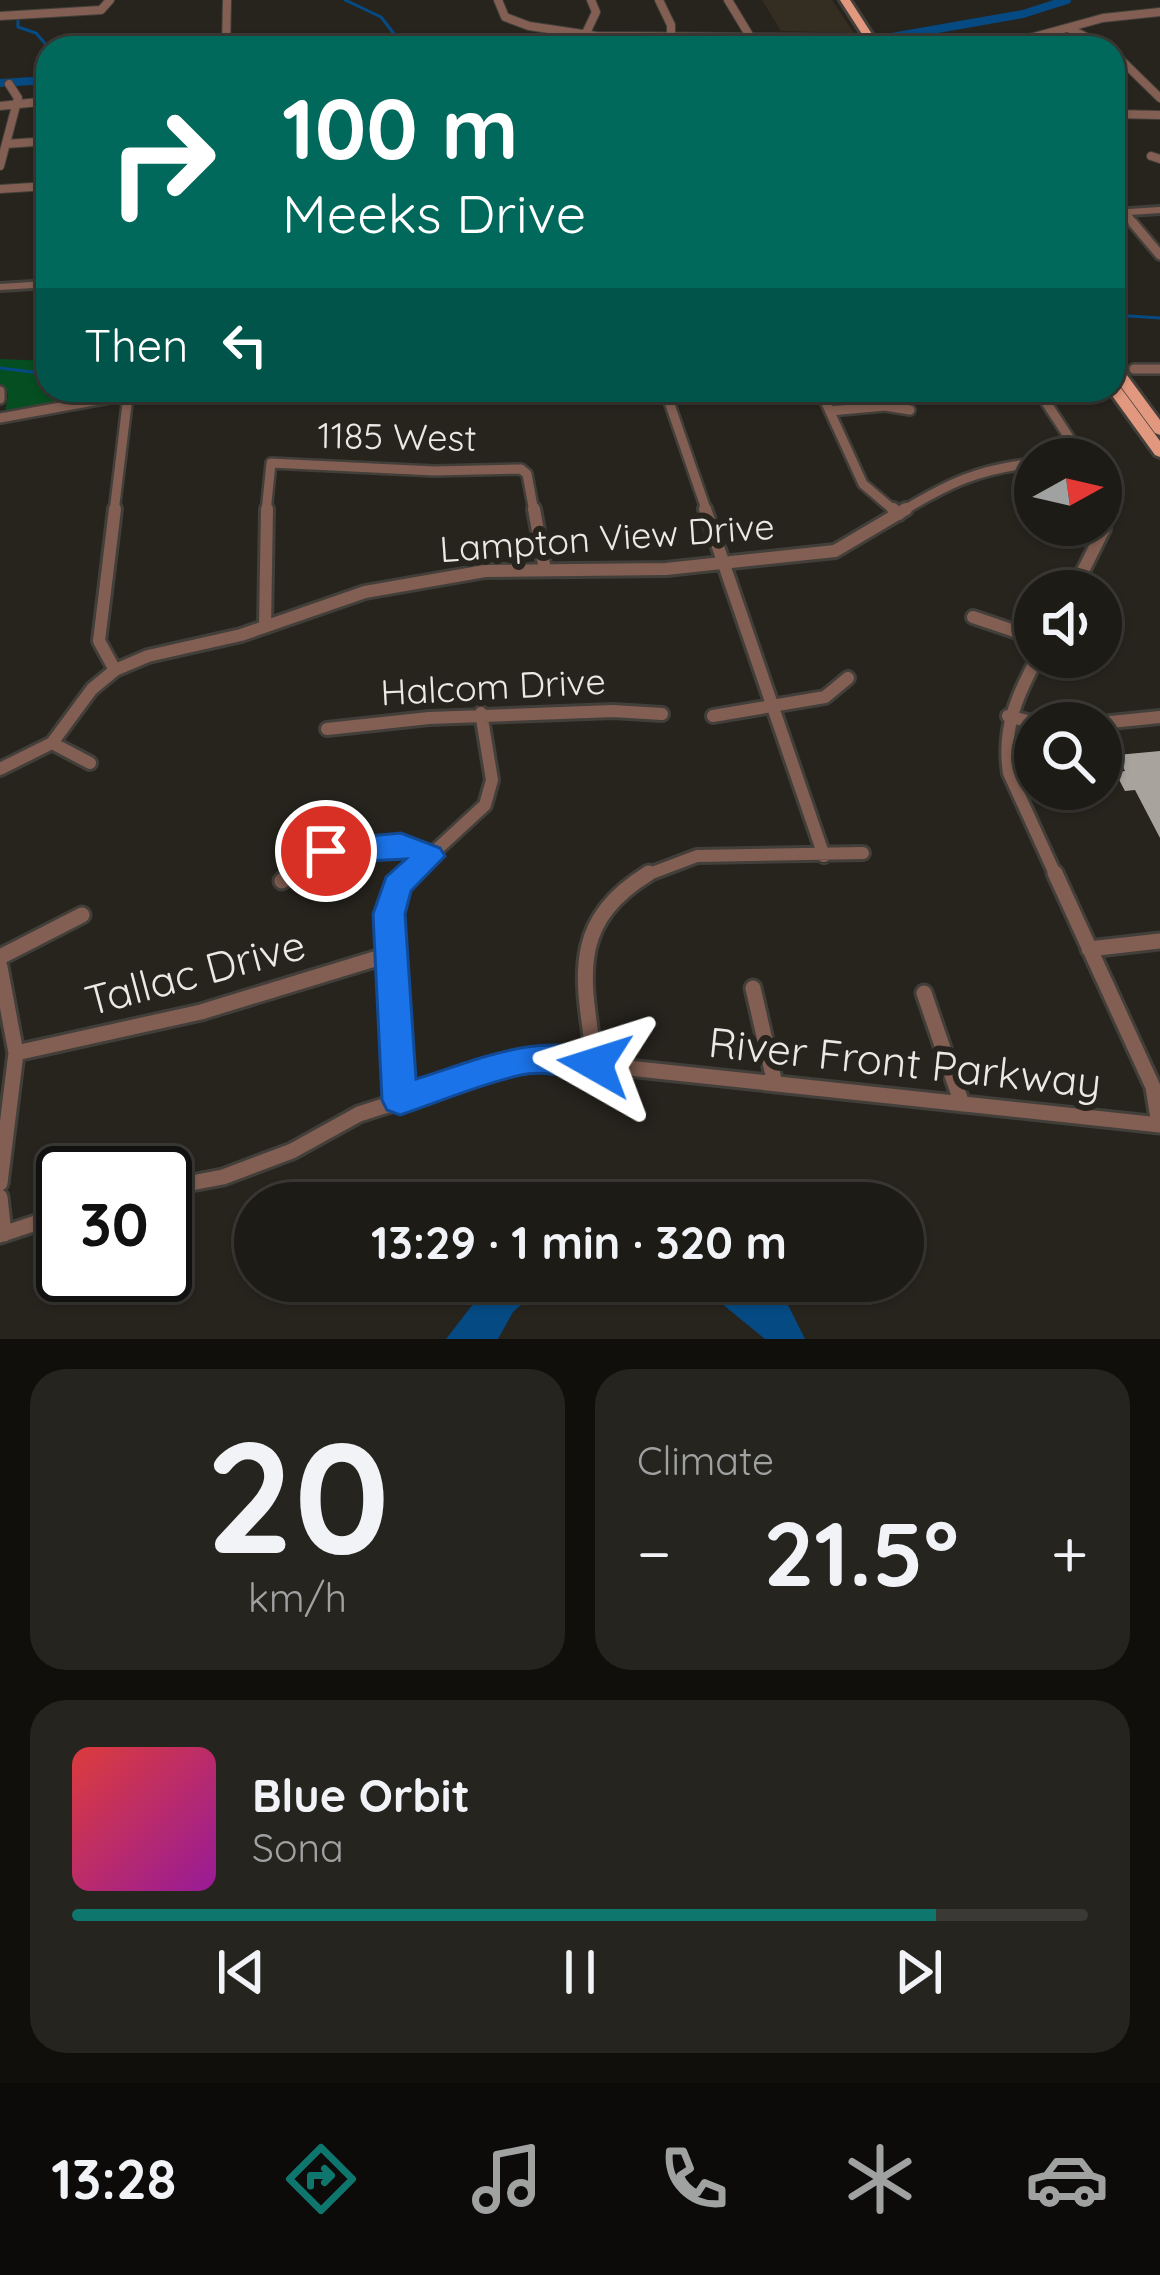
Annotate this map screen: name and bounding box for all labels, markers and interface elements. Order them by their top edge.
text: 100 m [282,75,519,180]
icon: right [84,84,240,240]
text: Meeks Drive [282,179,586,247]
icon: left [212,312,278,378]
text: Then [84,317,188,373]
street label: 1185 West [317,412,477,460]
north arrow [1014,438,1122,546]
map controls [1014,438,1122,810]
street label: Lampton View Drive [438,503,776,571]
button: sound [1014,570,1122,678]
street label: Halcom Drive [379,658,607,714]
button: search [1014,702,1122,810]
pin [275,800,377,902]
icon: arrive [293,818,359,884]
street label: Tallac Drive [79,917,311,1027]
position arrow [532,1001,658,1127]
street label: River Front Parkway [706,1015,1104,1109]
speed limit sign: 30 [36,1146,192,1302]
text: 13:29 · 1 min · 320 m [371,1214,787,1270]
text: 20 [205,1397,390,1592]
text: Climate [637,1436,774,1485]
text: 21.5° [763,1496,959,1609]
text: − [637,1511,671,1594]
text: + [1051,1511,1088,1594]
text: km/h [248,1573,347,1622]
text: Blue Orbit [252,1767,470,1823]
text: Sona [252,1823,344,1872]
icon: previous [208,1939,274,2005]
icon: pause [547,1939,613,2005]
icon: next [886,1939,952,2005]
icon: directions [279,2137,363,2221]
icon: music [465,2137,549,2221]
icon: phone [652,2137,736,2221]
icon: climate [838,2137,922,2221]
icon: car [1025,2137,1109,2221]
text: 13:28 [51,2145,176,2213]

